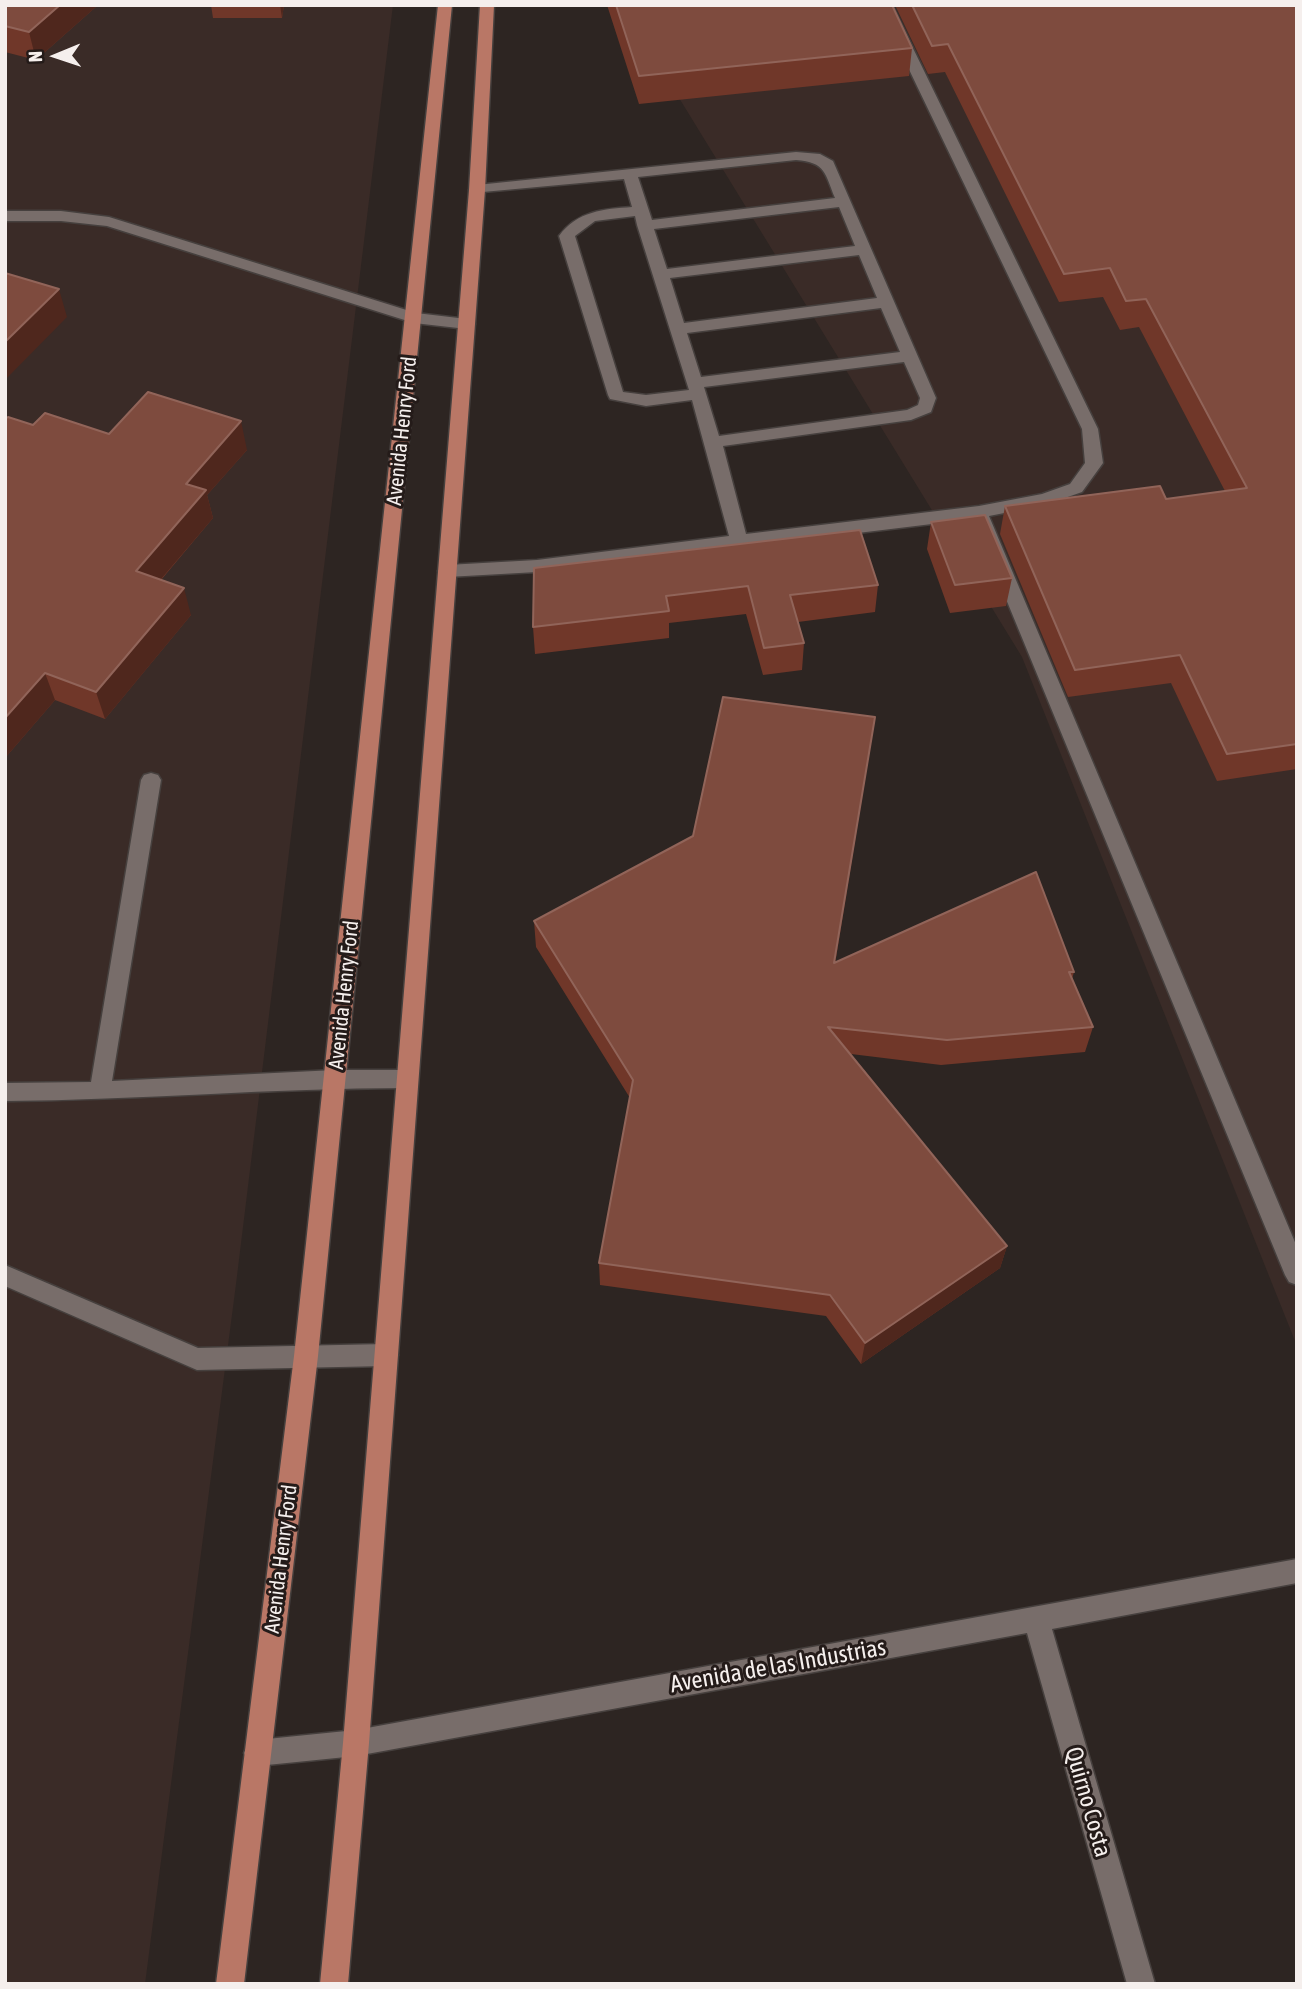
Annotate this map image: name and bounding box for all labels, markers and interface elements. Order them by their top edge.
north arrow [21,21,91,91]
text: N [24,51,46,63]
street label: Avenida Henry Ford [382,355,422,507]
street label: Avenida Henry Ford [324,919,364,1071]
street label: Avenida Henry Ford [259,1483,303,1635]
street label: Avenida de las Industrias [668,1633,888,1699]
street label: Quirno Costa [1059,1744,1117,1860]

